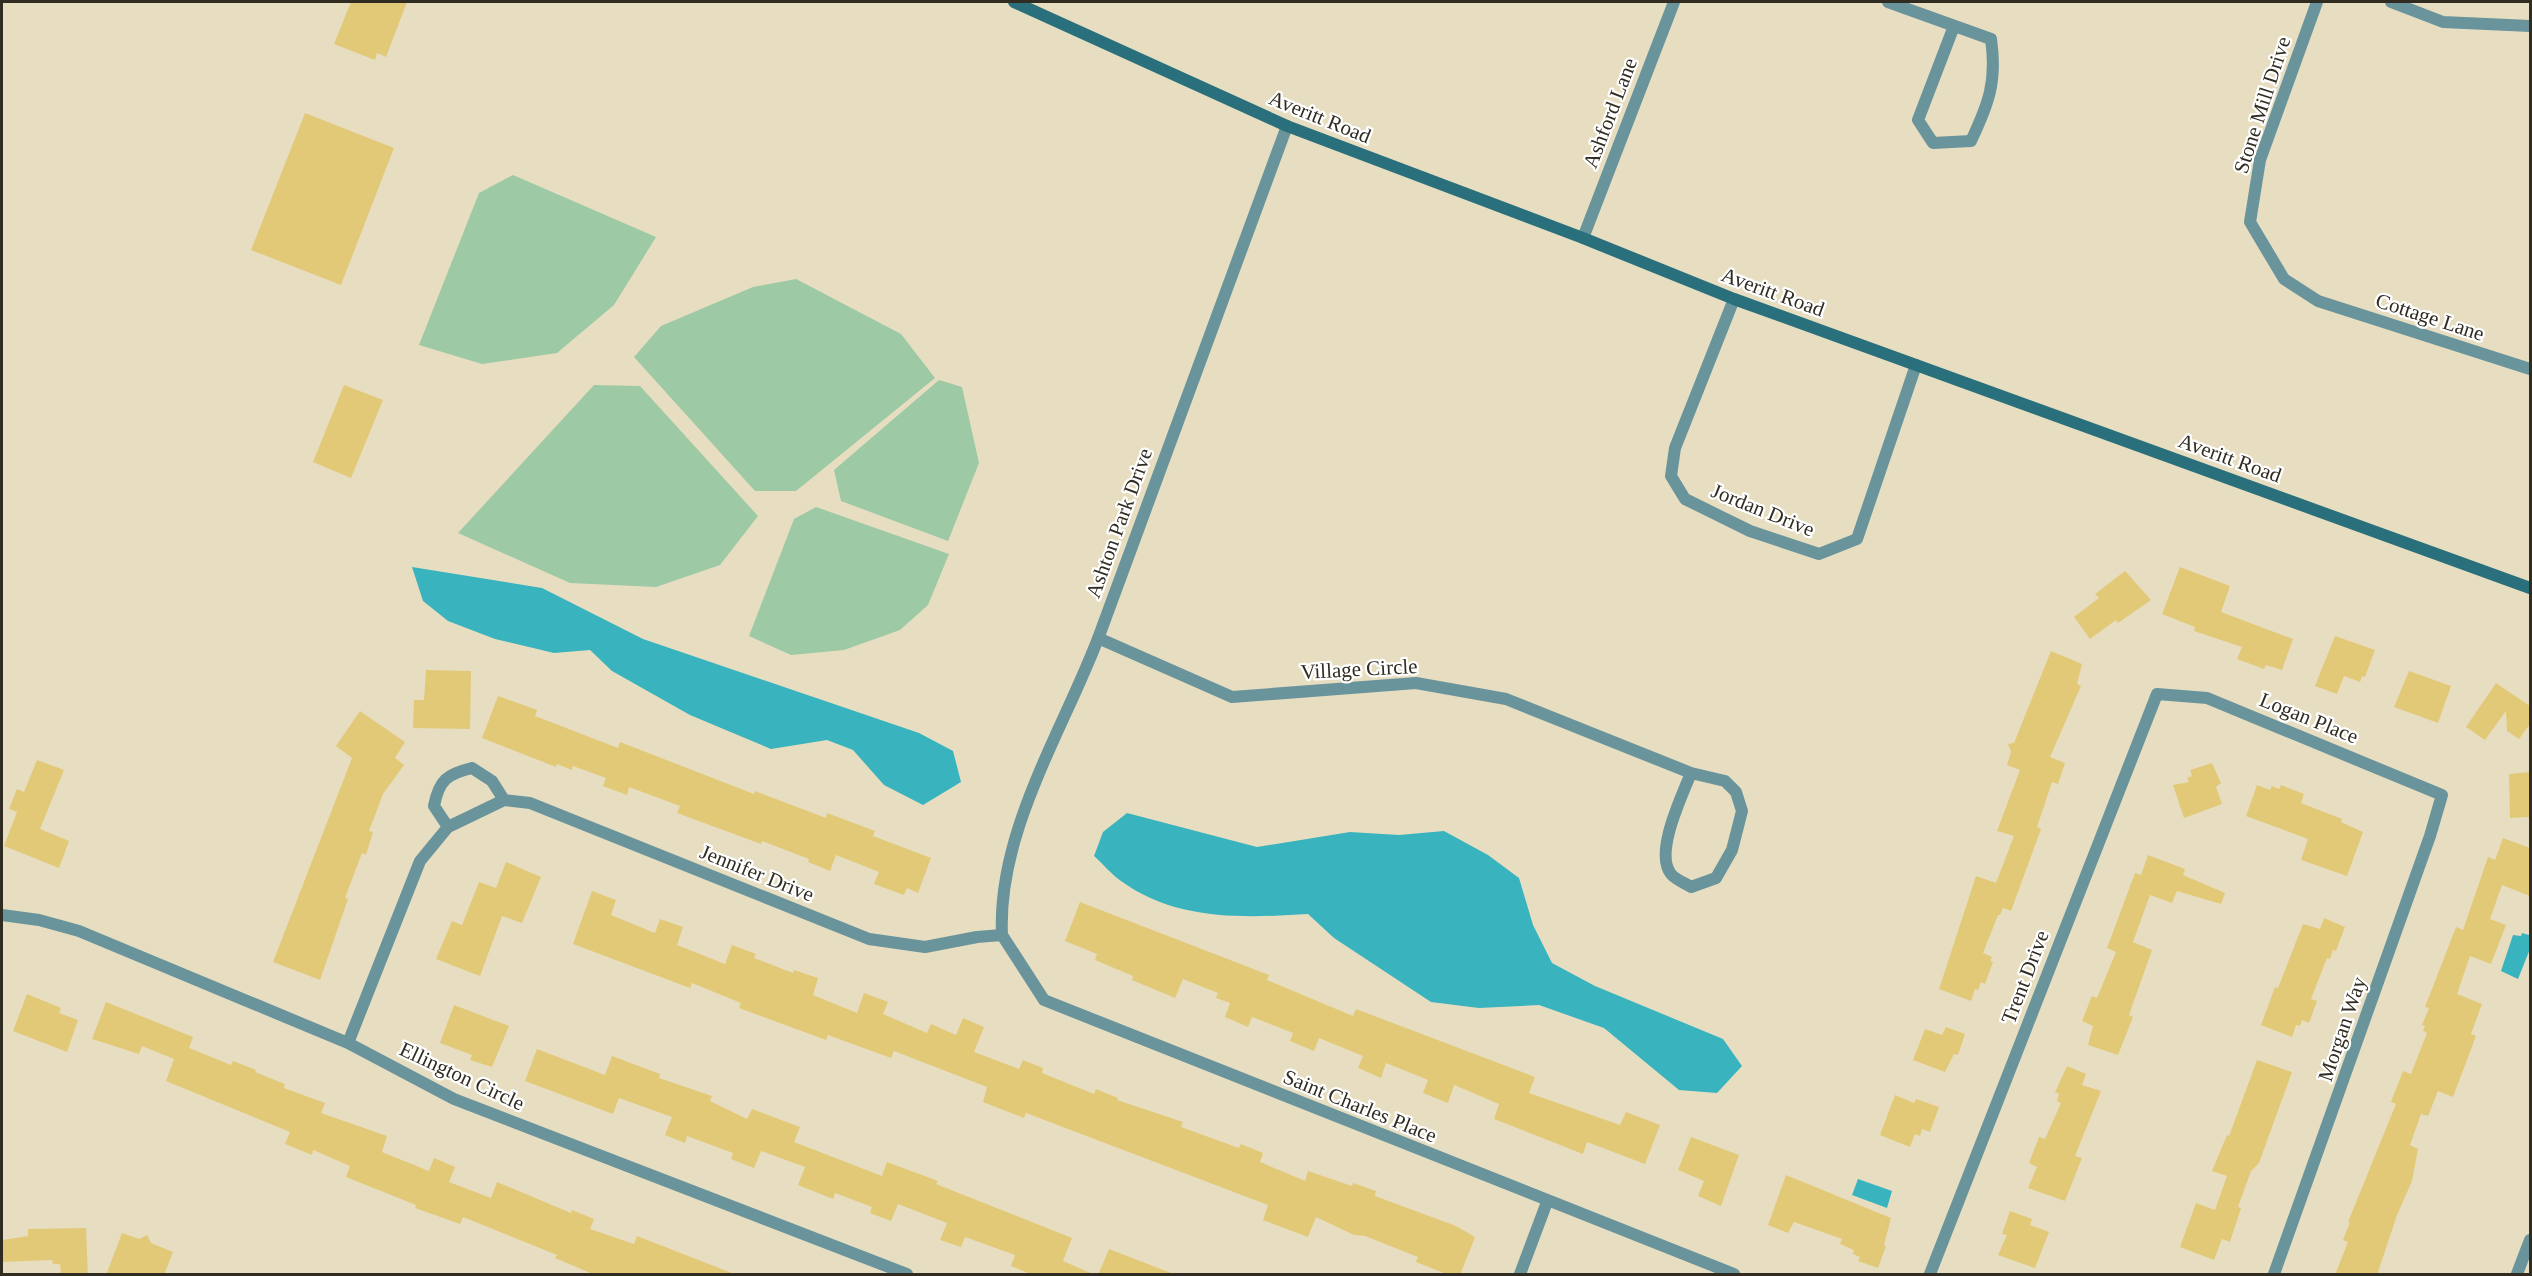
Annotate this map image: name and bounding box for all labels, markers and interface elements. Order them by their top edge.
street label: Stone Mill Drive [2229,34,2295,176]
street label: Ashford Lane [1578,55,1642,171]
street label: Averitt Road [1266,86,1375,148]
street label: Averitt Road [1718,262,1828,322]
street label: Cottage Lane [2373,288,2487,346]
street label: Averitt Road [2175,428,2285,488]
street label: Ashton Park Drive [1081,445,1157,601]
street label: Jordan Drive [1708,478,1818,542]
street label: Village Circle [1300,654,1418,684]
street label: Logan Place [2256,687,2362,749]
street label: Jennifer Drive [697,839,817,907]
street label: Trent Drive [1996,927,2054,1027]
street label: Morgan Way [2313,973,2371,1084]
street label: Ellington Circle [396,1037,528,1115]
street label: Saint Charles Place [1280,1064,1440,1148]

